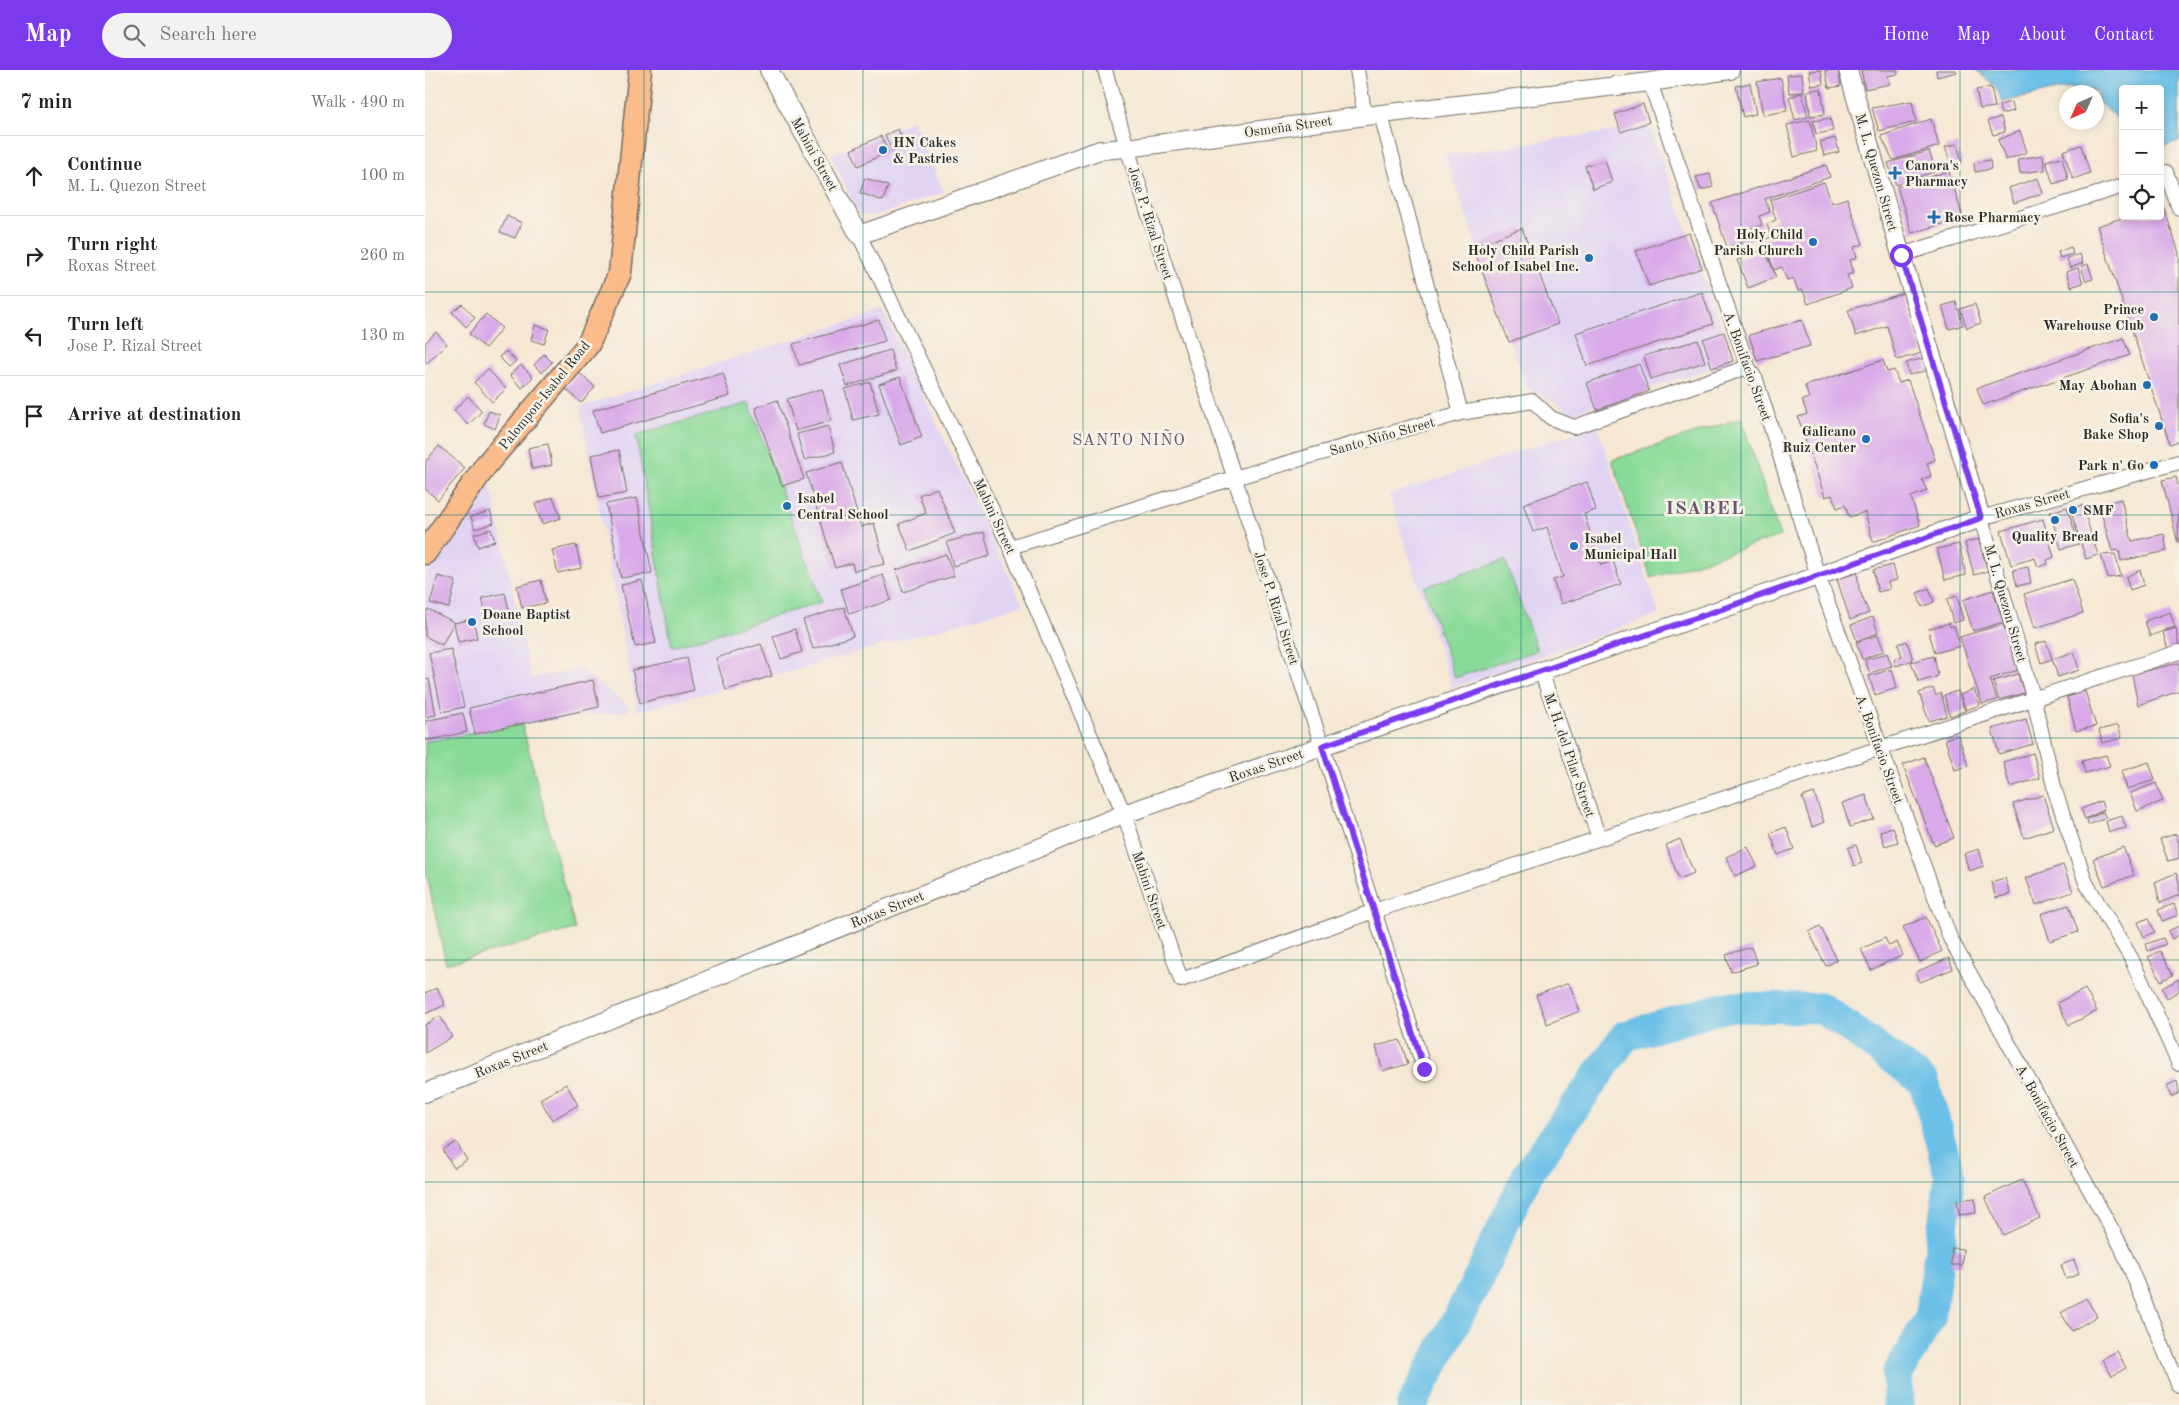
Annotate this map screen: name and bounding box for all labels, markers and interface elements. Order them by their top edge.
search box [102,13,452,58]
icon: search [120,21,148,49]
text: Map [25,23,72,47]
text: Search here [160,26,257,45]
text: Home [1883,26,1929,44]
text: Map [1957,26,1990,44]
text: About [2018,26,2066,44]
text: Contact [2094,26,2154,44]
north arrow [2059,85,2104,130]
map controls [2119,85,2164,220]
button: + [2119,85,2164,130]
text: 7 min [20,92,73,113]
text: Walk · 490 m [310,95,405,111]
street label: M. L. Quezon Street [1852,112,1900,233]
street label: Osmeña Street [1243,114,1333,140]
street label: Mabini Street [788,115,840,194]
button: − [2119,130,2164,175]
place label: HN Cakes & Pastries [893,136,958,166]
marker: HN Cakes & Pastries [877,144,889,156]
text: Continue [67,156,142,175]
place label: Canora's Pharmacy [1905,159,1968,189]
icon: ahead [20,162,48,190]
street label: Jose P. Rizal Street [1125,165,1175,282]
marker: Canora's Pharmacy [1889,167,1901,179]
text: 100 m [360,168,405,184]
button: locate [2119,175,2164,220]
text: M. L. Quezon Street [67,179,207,195]
marker: Rose Pharmacy [1928,211,1940,223]
place label: Rose Pharmacy [1944,211,2041,225]
place label: Holy Child Parish Church [1713,228,1803,258]
text: Turn right [67,236,157,255]
marker: Holy Child Parish Church [1807,236,1819,248]
icon: right [20,242,48,270]
place label: Holy Child Parish School of Isabel Inc. [1452,244,1579,274]
route start [1890,244,1913,267]
text: 260 m [360,248,405,264]
marker: Holy Child Parish School of Isabel Inc. [1583,252,1595,264]
text: Roxas Street [67,259,156,275]
place label: Prince Warehouse Club [2043,303,2144,333]
street label: A. Bonifacio Street [1721,310,1773,423]
marker: Prince Warehouse Club [2148,311,2160,323]
text: Turn left [67,316,144,335]
icon: left [20,322,48,350]
text: 130 m [360,328,405,344]
text: Jose P. Rizal Street [67,339,203,355]
street label: Palompon-Isabel Road [497,339,593,453]
place label: May Abohan [2059,379,2137,393]
marker: May Abohan [2141,379,2153,391]
icon: arrive [20,402,48,430]
text: Arrive at destination [67,406,241,425]
place label: Sofia's Bake Shop [2082,412,2149,442]
street label: Santo Niño Street [1328,415,1437,459]
marker: Sofia's Bake Shop [2153,420,2165,432]
place label: Galicano Ruiz Center [1782,425,1856,455]
district label: SANTO NIÑO [1072,428,1186,449]
marker: Galicano Ruiz Center [1860,433,1872,445]
place label: Park n' Go [2078,459,2144,473]
marker: Park n' Go [2148,459,2160,471]
street label: Mabini Street [970,476,1018,557]
street label: Roxas Street [1993,486,2072,521]
place label: Isabel Central School [797,492,889,522]
marker: Isabel Central School [781,500,793,512]
district label: ISABEL [1666,500,1744,519]
marker: SMF [2067,504,2079,516]
place label: SMF [2083,504,2114,518]
marker: Quality Bread [2049,514,2061,526]
place label: Quality Bread [2012,530,2099,544]
place label: Isabel Municipal Hall [1584,532,1677,562]
marker: Isabel Municipal Hall [1568,540,1580,552]
street label: M. L. Quezon Street [1981,543,2029,664]
street label: Jose P. Rizal Street [1251,550,1301,667]
place label: Doane Baptist School [482,608,571,638]
marker: Doane Baptist School [466,616,478,628]
street label: M. H. del Pilar Street [1541,691,1597,819]
street label: A. Bonifacio Street [1853,693,1905,806]
street label: Roxas Street [1227,747,1306,785]
street label: Mabini Street [1129,849,1169,931]
street label: Roxas Street [849,889,926,931]
street label: Roxas Street [473,1039,550,1081]
route end [1413,1058,1436,1081]
street label: A. Bonifacio Street [2013,1062,2081,1171]

